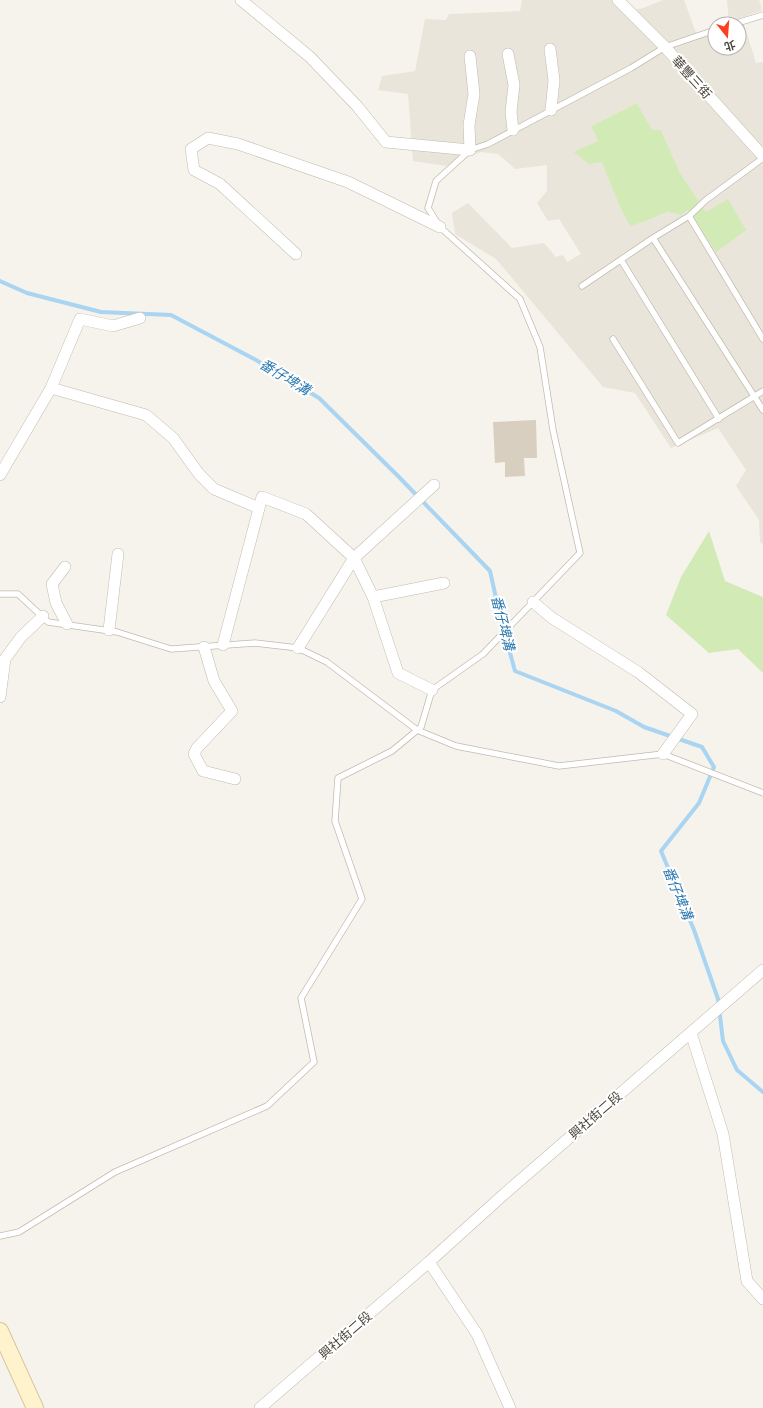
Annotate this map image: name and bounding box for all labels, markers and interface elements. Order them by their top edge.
north arrow [707,16,747,56]
text: 北 [723,37,737,53]
street label: 華豐三街 [669,53,715,102]
water label: 番仔埤溝 [257,356,315,399]
water label: 番仔埤溝 [488,594,518,654]
water label: 番仔埤溝 [660,864,697,924]
street label: 興社街二段 [566,1088,625,1142]
street label: 興社街二段 [316,1308,375,1362]

